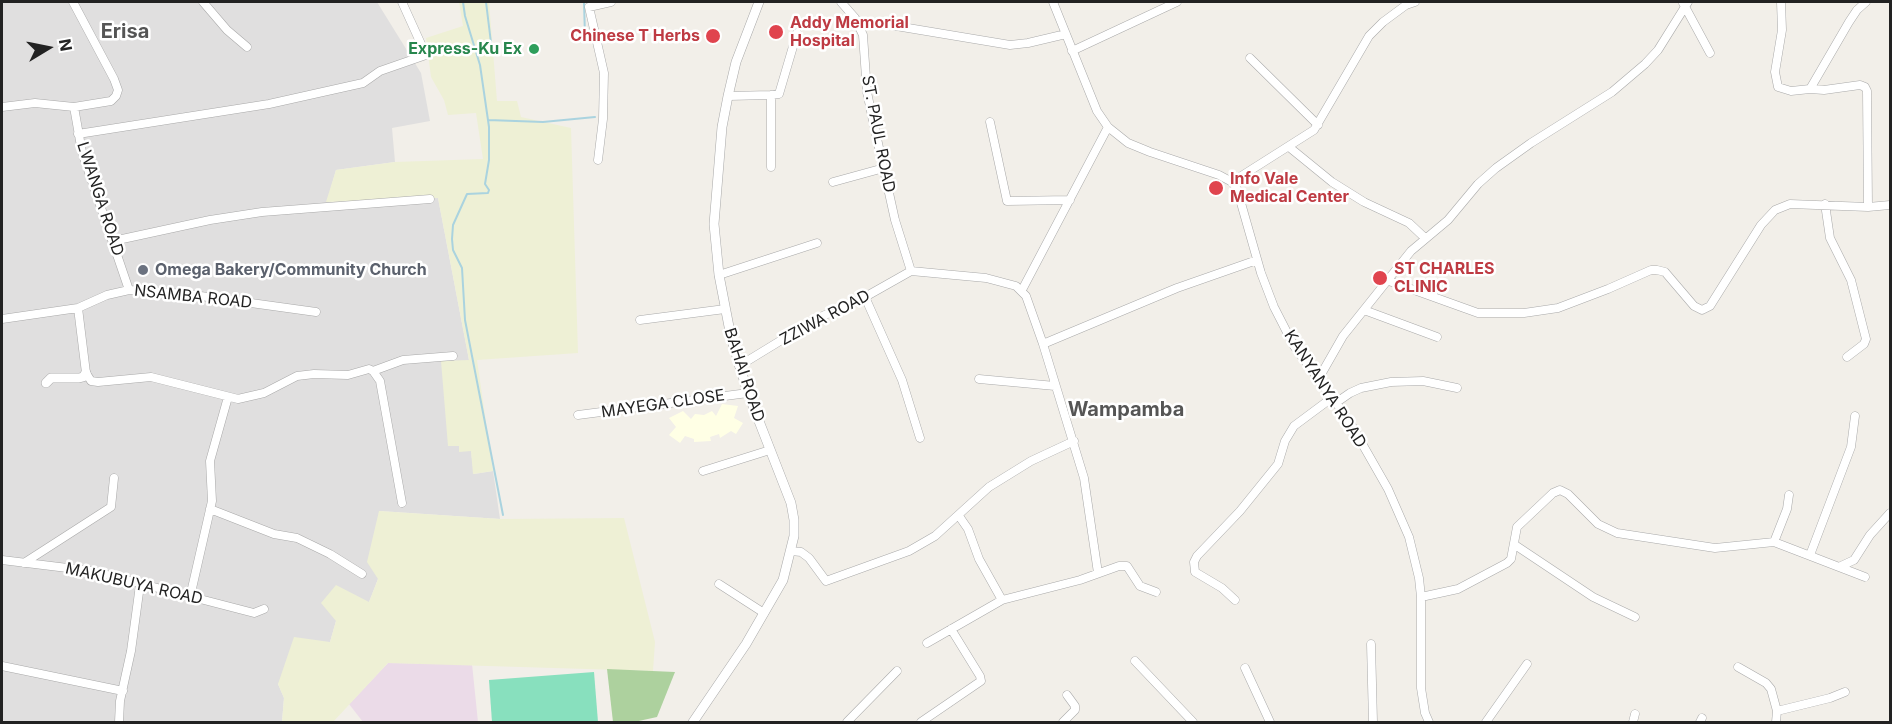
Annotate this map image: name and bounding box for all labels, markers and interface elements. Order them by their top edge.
place label: Addy Memorial Hospital [790,13,909,51]
north arrow [18,18,78,78]
district label: Erisa [101,20,149,44]
marker: Addy Memorial Hospital [767,23,785,41]
place label: Chinese T Herbs [570,26,700,46]
marker: Chinese T Herbs [704,27,722,45]
text: N [55,37,77,53]
place label: Express-Ku Ex [408,39,522,59]
marker: Express-Ku Ex [527,42,541,56]
street label: ST. PAUL ROAD [857,74,899,194]
street label: LWANGA ROAD [73,140,127,258]
place label: Info Vale Medical Center [1230,169,1349,207]
marker: Info Vale Medical Center [1207,179,1225,197]
place label: ST CHARLES CLINIC [1394,259,1494,297]
place label: Omega Bakery/Community Church [155,260,427,280]
marker: Omega Bakery/Community Church [136,263,150,277]
marker: ST CHARLES CLINIC [1371,269,1389,287]
street label: NSAMBA ROAD [133,281,253,313]
street label: ZZIWA ROAD [777,286,873,350]
street label: BAHAI ROAD [720,326,768,424]
street label: KANYANYA ROAD [1280,327,1370,451]
street label: MAYEGA CLOSE [600,386,726,422]
district label: Wampamba [1068,398,1184,422]
street label: MAKUBUYA ROAD [63,559,205,609]

